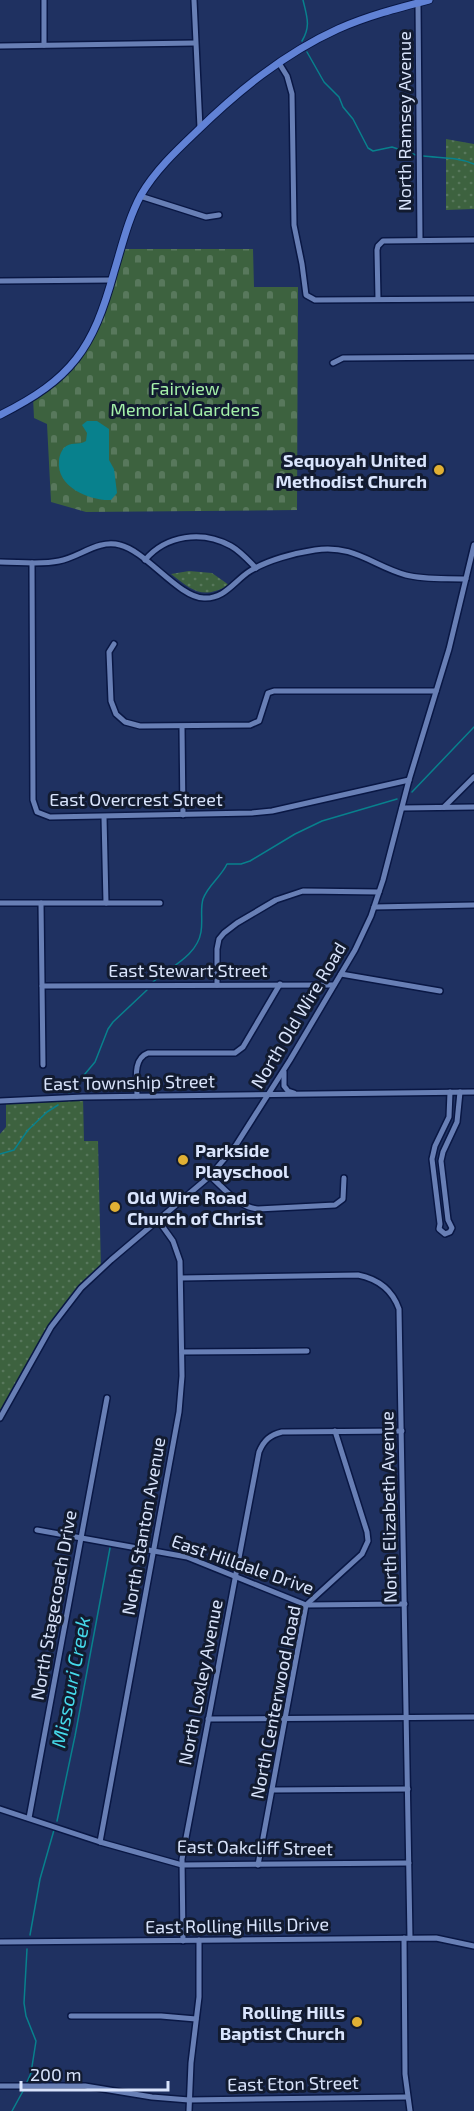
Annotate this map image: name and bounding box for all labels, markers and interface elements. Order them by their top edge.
street label: North Ramsey Avenue [393,31,415,211]
park label: Fairview Memorial Gardens [110,377,260,420]
place label: Sequoyah United Methodist Church [275,449,427,492]
marker: Sequoyah United Methodist Church [432,463,446,477]
street label: East Overcrest Street [49,788,223,810]
street label: North Old Wire Road [246,938,350,1092]
street label: East Stewart Street [108,959,268,981]
street label: East Township Street [43,1069,215,1094]
place label: Parkside Playschool [195,1139,289,1182]
marker: Parkside Playschool [176,1153,190,1167]
place label: Old Wire Road Church of Christ [127,1186,263,1229]
marker: Old Wire Road Church of Christ [108,1200,122,1214]
street label: North Elizabeth Avenue [375,1411,401,1603]
street label: North Stanton Avenue [117,1435,169,1617]
street label: North Stagecoach Drive [25,1508,81,1702]
street label: East Hilldale Drive [169,1529,317,1599]
street label: North Loxley Avenue [173,1597,227,1767]
street label: North Centerwood Road [245,1603,305,1801]
water label: Missouri Creek [45,1614,95,1750]
street label: East Oakcliff Street [177,1835,333,1859]
street label: East Rolling Hills Drive [145,1912,329,1938]
place label: Rolling Hills Baptist Church [220,2001,345,2044]
marker: Rolling Hills Baptist Church [350,2015,364,2029]
scale bar [21,2054,168,2092]
text: 200 m [30,2063,82,2085]
street label: East Eton Street [227,2071,359,2095]

